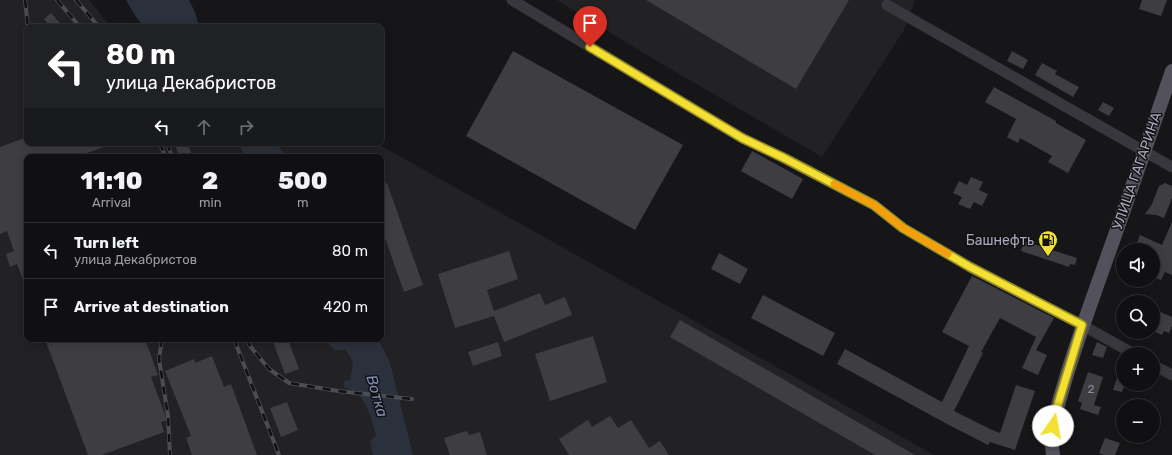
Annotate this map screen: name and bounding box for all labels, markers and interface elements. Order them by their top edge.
pin [573,6,607,47]
icon: arrive [579,12,601,34]
text: 80 m [106,38,176,71]
icon: left [40,40,92,92]
text: улица Декабристов [106,72,276,94]
street label: УЛИЦА ГАГАРИНА [1109,109,1165,232]
icon: left [151,116,173,138]
icon: ahead [193,116,215,138]
icon: right [235,116,257,138]
text: 11:10 [80,167,143,195]
text: 2 [202,167,218,195]
text: 500 [278,167,328,195]
text: Arrival [92,195,131,210]
text: min [199,195,222,210]
text: m [297,195,309,210]
fuel station icon: Башнефть [1037,229,1059,257]
place label: Башнефть [966,232,1034,249]
text: Turn left [74,234,139,252]
icon: left [40,240,62,262]
text: 80 m [332,242,368,260]
map controls [1116,243,1160,443]
button: sound [1116,243,1160,287]
text: улица Декабристов [74,252,197,267]
button: search [1116,295,1160,339]
icon: arrive [40,296,62,318]
text: Arrive at destination [74,298,229,316]
text: 420 m [323,298,368,316]
button: + [1116,347,1160,391]
water label: Вотка [362,373,392,419]
house number: 2 [1087,382,1095,396]
button: − [1116,399,1160,443]
position arrow [1032,405,1074,447]

